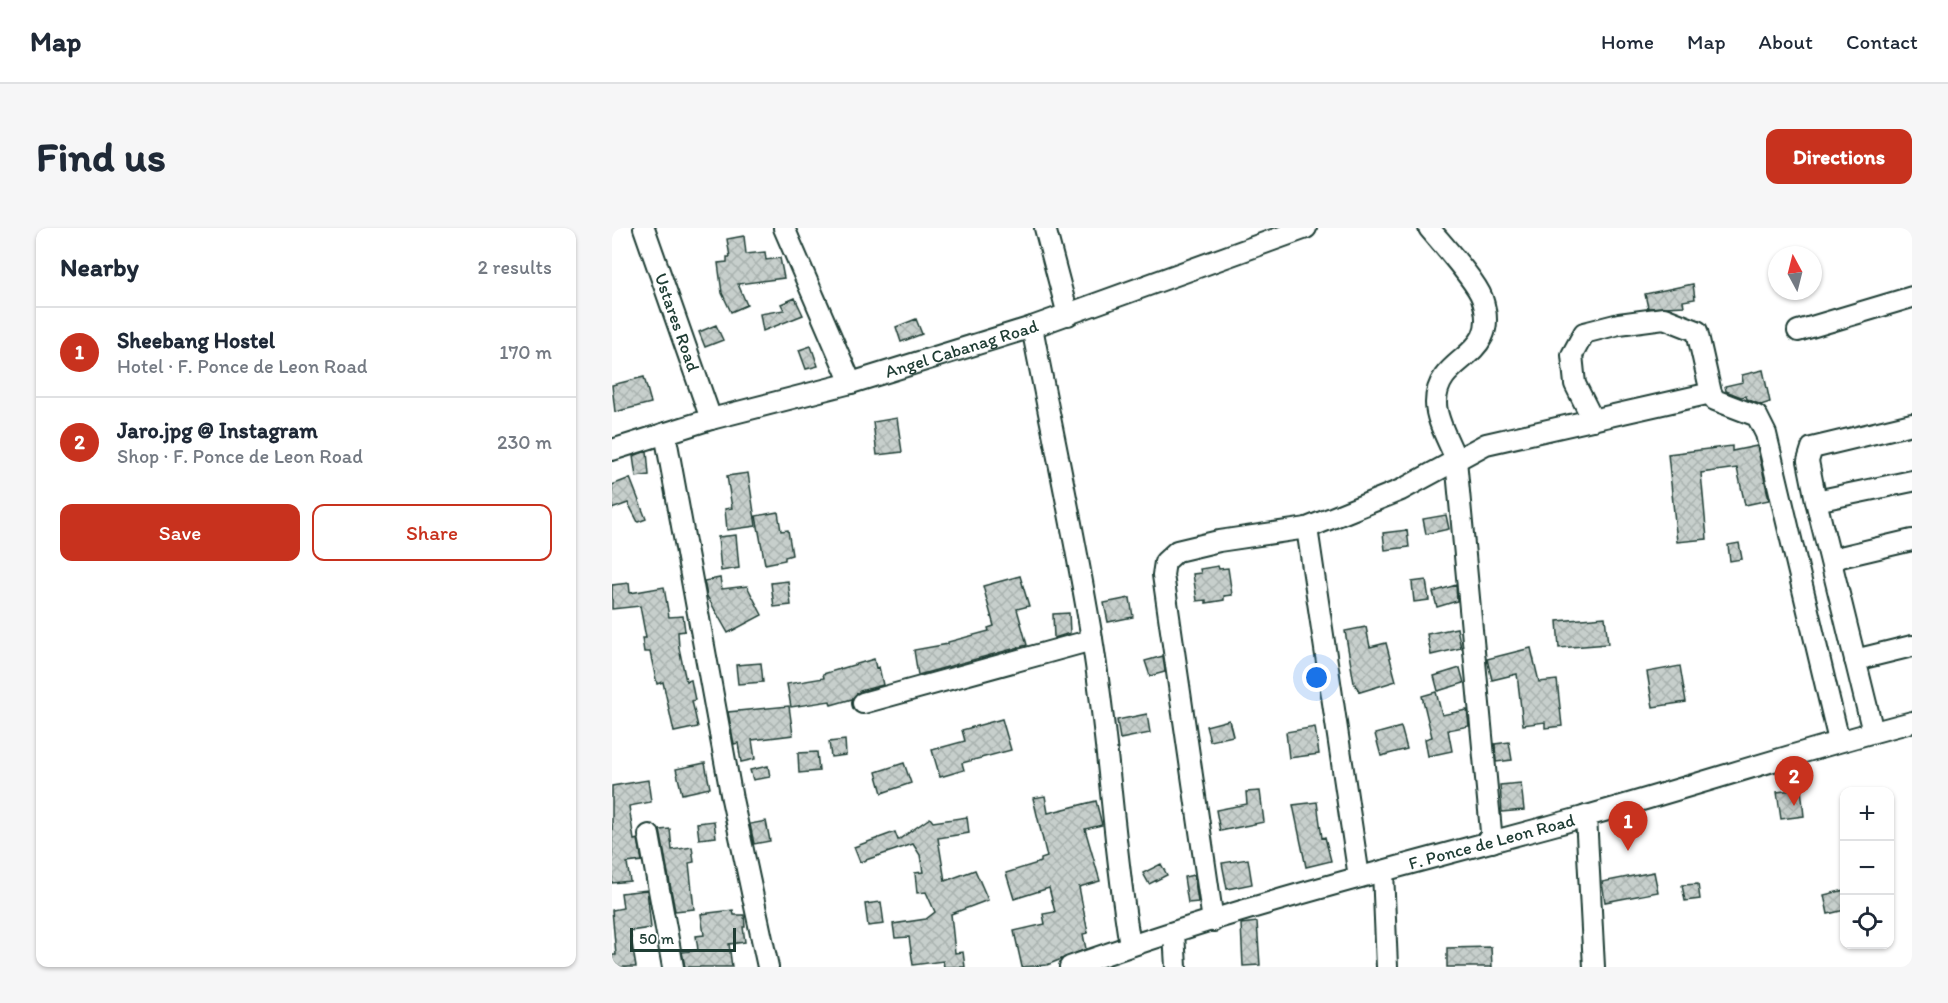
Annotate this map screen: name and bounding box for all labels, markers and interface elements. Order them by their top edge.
text: Map [30,24,81,58]
text: Home [1601,29,1654,54]
text: Map [1687,29,1726,54]
text: About [1759,29,1813,54]
text: Contact [1846,29,1918,54]
button: Directions [1766,129,1912,184]
text: Find us [36,131,166,182]
north arrow [1768,246,1822,300]
text: Nearby [60,251,139,283]
text: 2 results [478,255,552,279]
street label: Ustares Road [650,270,705,375]
street label: Angel Cabanag Road [882,315,1041,383]
text: Sheebang Hostel [117,327,275,354]
text: 1 [75,340,84,364]
text: 170 m [499,340,552,364]
text: Hotel · F. Ponce de Leon Road [117,354,368,378]
text: Jaro.jpg @ Instagram [117,417,318,444]
text: 2 [74,430,85,454]
text: 230 m [497,430,552,454]
text: Shop · F. Ponce de Leon Road [117,444,363,468]
button: Save [60,504,300,561]
button: Share [312,504,552,561]
your location [1302,663,1331,692]
pin: 2 [1774,756,1814,806]
map controls [1840,787,1894,949]
button: + [1840,787,1894,841]
pin: 1 [1608,802,1648,851]
street label: F. Ponce de Leon Road [1406,809,1578,874]
button: − [1840,841,1894,895]
button: locate [1840,895,1894,949]
scale bar [630,925,736,952]
text: 50 m [639,929,674,948]

